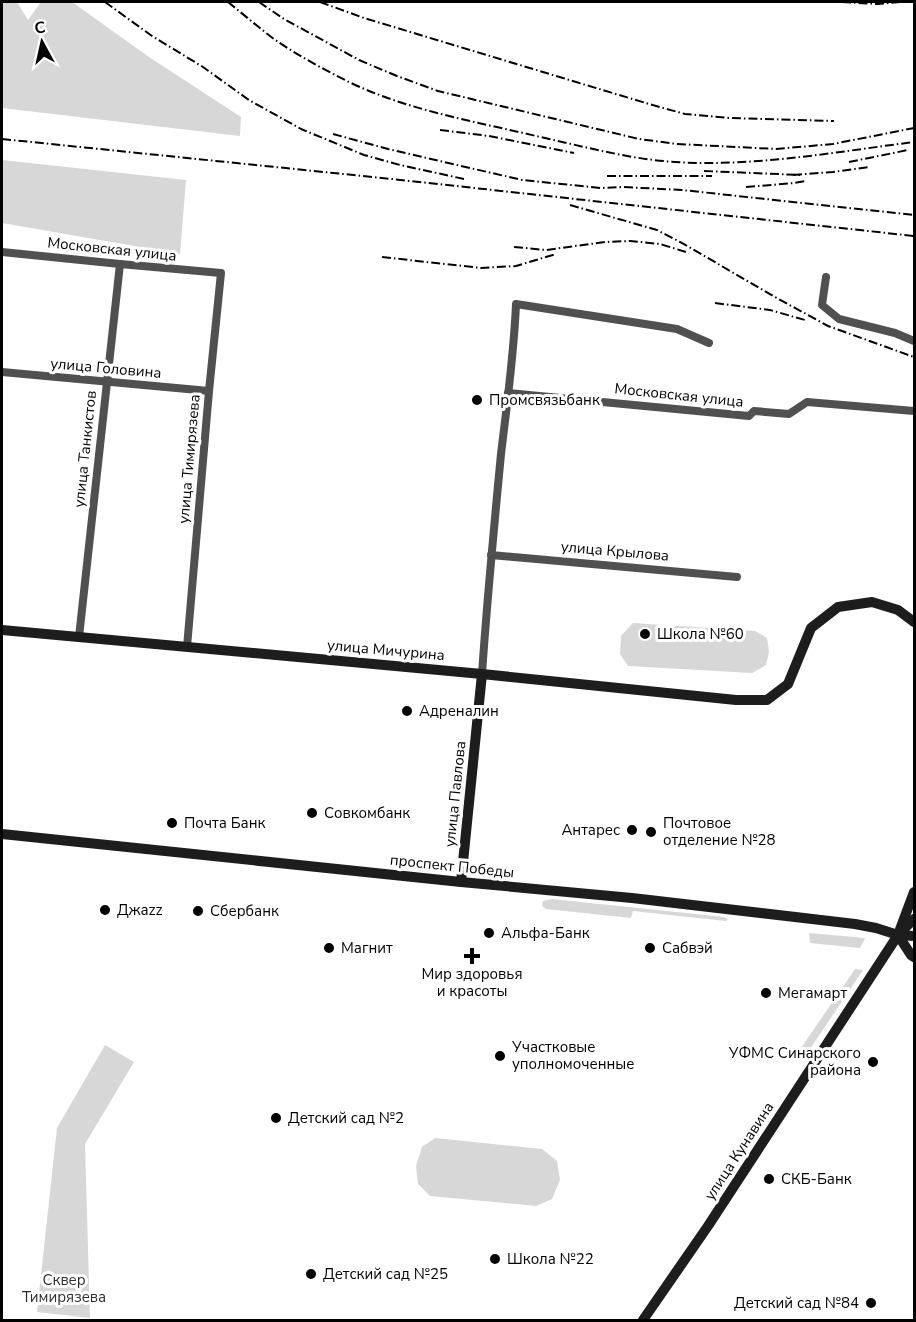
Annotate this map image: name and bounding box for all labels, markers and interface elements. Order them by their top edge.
north arrow [12,12,72,72]
text: С [33,16,47,40]
street label: Московская улица [46,232,178,266]
street label: улица Головина [50,353,162,383]
street label: Московская улица [613,378,745,412]
street label: улица Танкистов [69,390,101,508]
place label: Промсвязьбанк [489,390,600,410]
street label: улица Тимирязева [173,393,205,525]
marker: Промсвязьбанк [470,393,484,407]
street label: улица Крылова [560,536,670,566]
place label: Школа №60 [657,624,744,644]
marker: Школа №60 [638,627,652,641]
street label: улица Мичурина [326,635,446,665]
place label: Адреналин [419,701,499,721]
marker: Адреналин [400,704,414,718]
street label: улица Павлова [439,740,471,848]
place label: Совкомбанк [324,803,410,823]
marker: Совкомбанк [305,806,319,820]
place label: Почта Банк [184,813,266,833]
place label: Почтовое отделение №28 [663,813,776,850]
marker: Почта Банк [165,816,179,830]
place label: Антарес [561,820,620,840]
marker: Антарес [625,823,639,837]
marker: Почтовое отделение №28 [644,825,658,839]
street label: проспект Победы [389,850,515,882]
place label: Джаzz [117,900,162,920]
place label: Сбербанк [210,901,279,921]
marker: Джаzz [98,903,112,917]
marker: Сбербанк [191,904,205,918]
place label: Альфа-Банк [501,923,590,943]
marker: Альфа-Банк [482,926,496,940]
place label: Магнит [341,938,393,958]
place label: Сабвэй [662,938,713,958]
marker: Магнит [322,941,336,955]
marker: Сабвэй [643,941,657,955]
marker: Мир здоровья и красоты [465,949,479,963]
place label: Мир здоровья и красоты [421,964,523,1001]
place label: Мегамарт [778,983,847,1003]
marker: Мегамарт [759,986,773,1000]
place label: Участковые уполномоченные [511,1037,634,1074]
place label: УФМС Синарского района [728,1043,861,1080]
marker: Участковые уполномоченные [493,1049,507,1063]
marker: УФМС Синарского района [866,1055,880,1069]
street label: улица Кунавина [700,1098,778,1204]
place label: Детский сад №2 [288,1108,404,1128]
marker: Детский сад №2 [269,1111,283,1125]
place label: СКБ-Банк [781,1169,852,1189]
marker: СКБ-Банк [762,1172,776,1186]
place label: Школа №22 [507,1249,594,1269]
marker: Школа №22 [488,1252,502,1266]
place label: Детский сад №25 [323,1264,448,1284]
marker: Детский сад №25 [304,1267,318,1281]
park label: Сквер Тимирязева [22,1270,106,1307]
place label: Детский сад №84 [734,1293,859,1313]
marker: Детский сад №84 [864,1296,878,1310]

